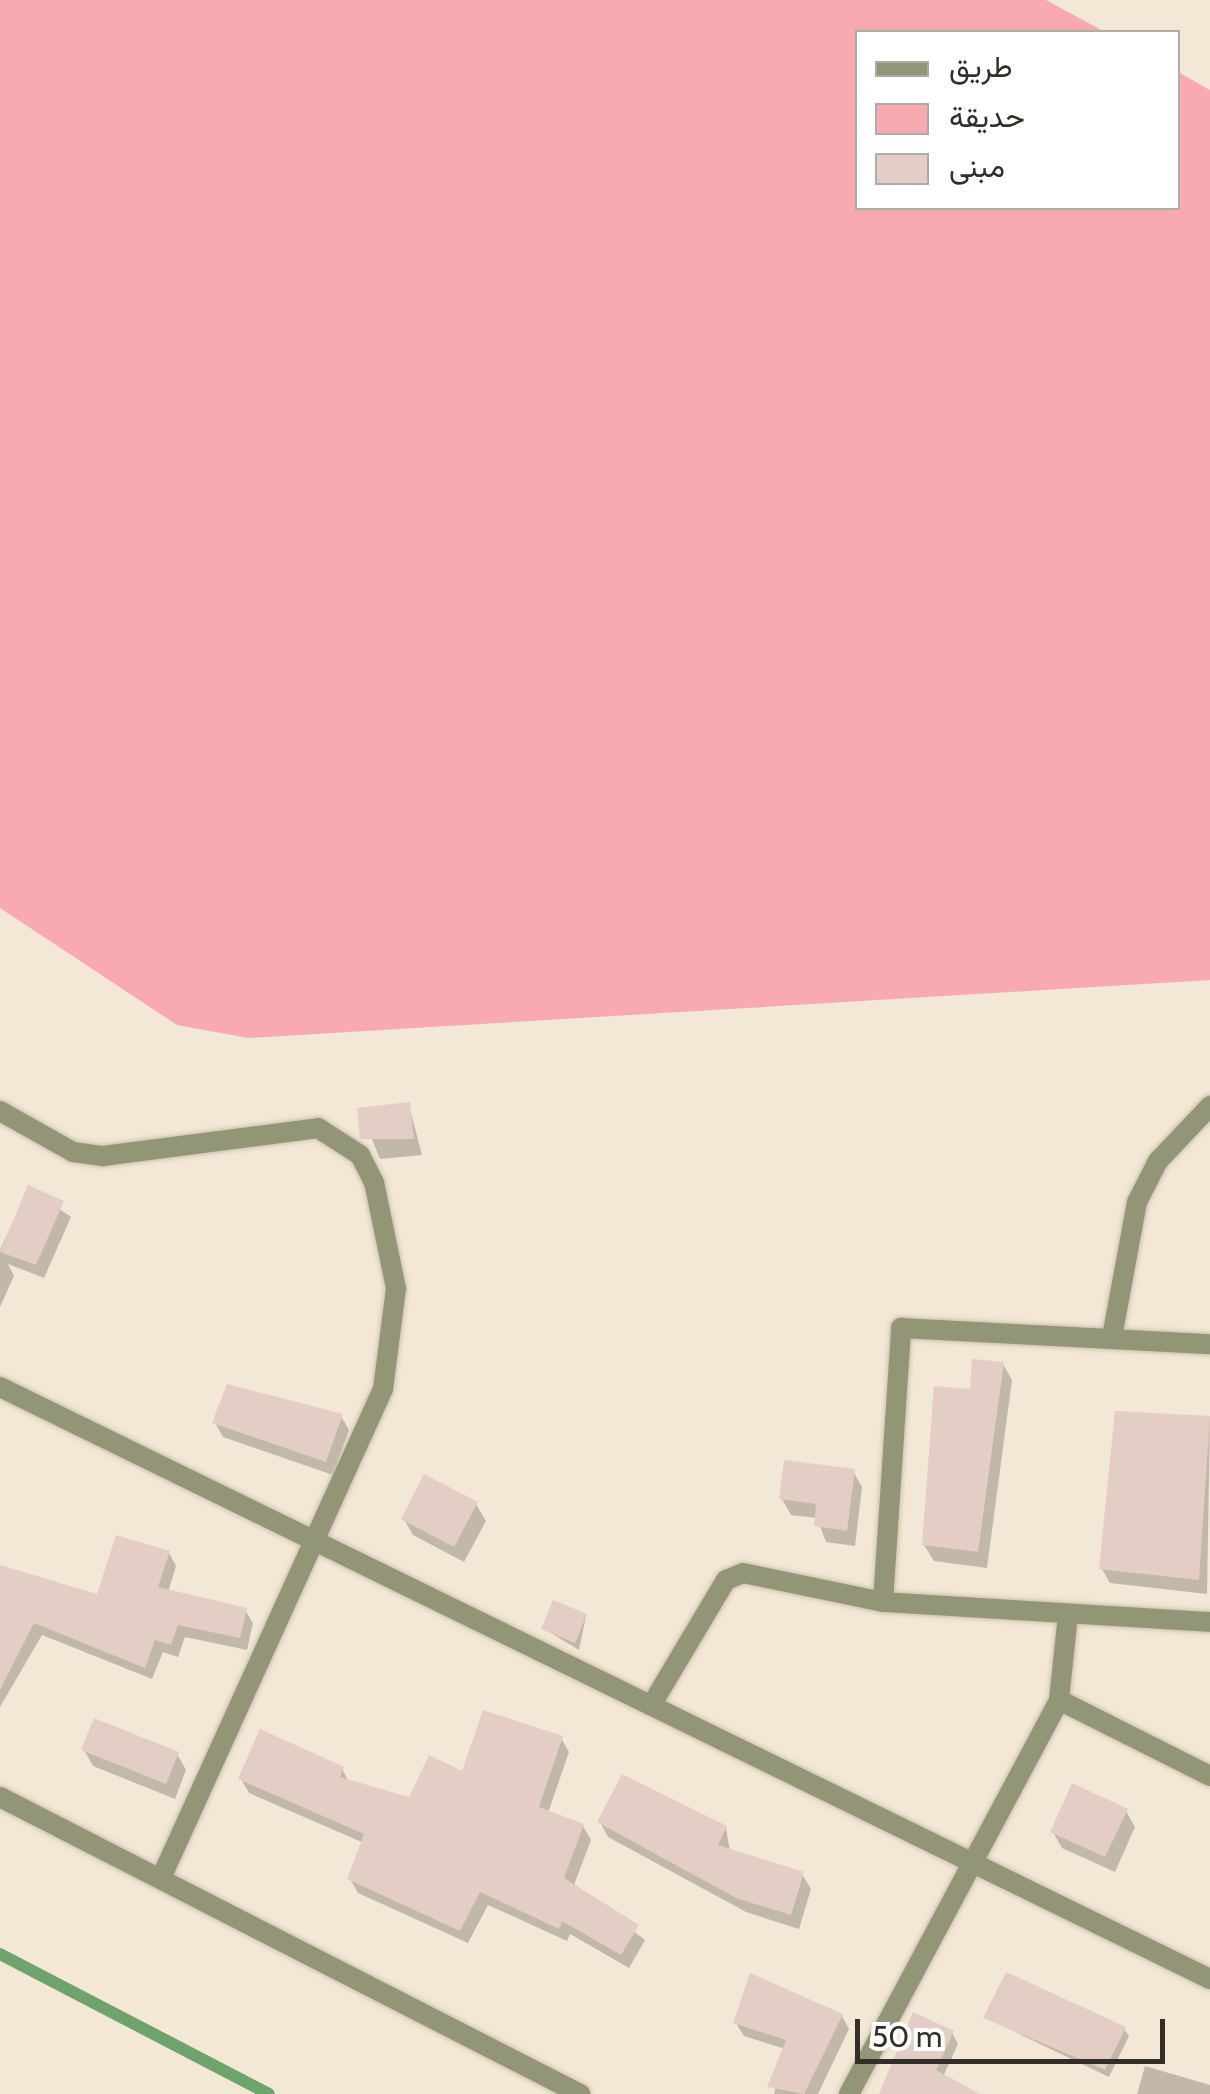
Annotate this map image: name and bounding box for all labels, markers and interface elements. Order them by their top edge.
legend [855,30,1180,210]
text: طريق [949,48,1013,85]
text: حديقة [949,98,1025,135]
text: مبنى [949,148,1005,185]
scale bar [860,1999,1170,2061]
text: 50 m [872,2018,942,2055]

